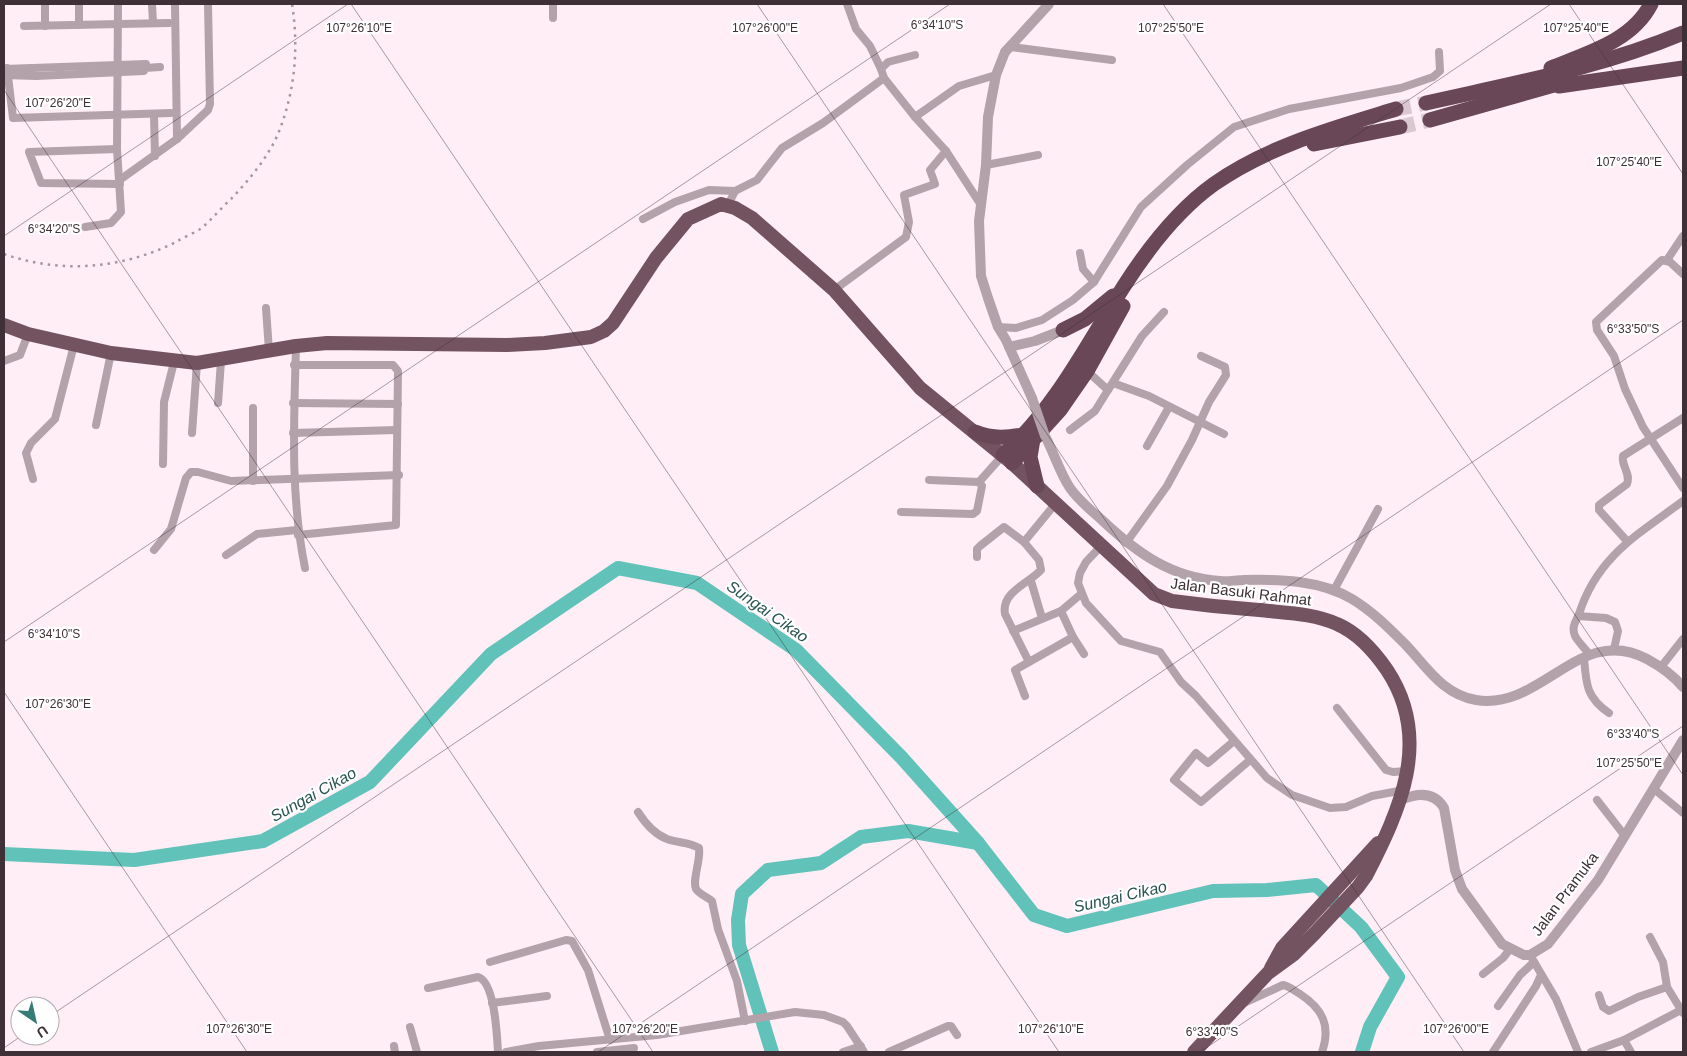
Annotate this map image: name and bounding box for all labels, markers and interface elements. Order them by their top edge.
text: 6°34'10"S [911,18,963,32]
text: 107°26'10"E [326,21,392,35]
text: 107°26'00"E [732,21,798,35]
text: 107°25'50"E [1138,21,1204,35]
text: 107°25'40"E [1543,21,1609,35]
text: 107°26'20"E [25,96,91,110]
text: 107°25'40"E [1596,155,1662,169]
text: 6°34'20"S [28,222,80,236]
text: 6°33'50"S [1607,322,1659,336]
street label: Jalan Basuki Rahmat [1170,574,1313,609]
water label: Sungai Cikao [724,577,812,646]
text: 6°34'10"S [28,627,80,641]
text: 107°26'30"E [25,697,91,711]
text: 6°33'40"S [1607,727,1659,741]
text: 107°25'50"E [1596,756,1662,770]
water label: Sungai Cikao [268,764,359,825]
street label: Jalan Pramuka [1528,848,1602,939]
water label: Sungai Cikao [1072,877,1168,915]
north arrow [10,996,60,1046]
text: U [34,1022,51,1041]
text: 107°26'30"E [206,1022,272,1036]
text: 107°26'20"E [612,1022,678,1036]
text: 107°26'10"E [1018,1022,1084,1036]
text: 107°26'00"E [1423,1022,1489,1036]
text: 6°33'40"S [1186,1025,1238,1039]

